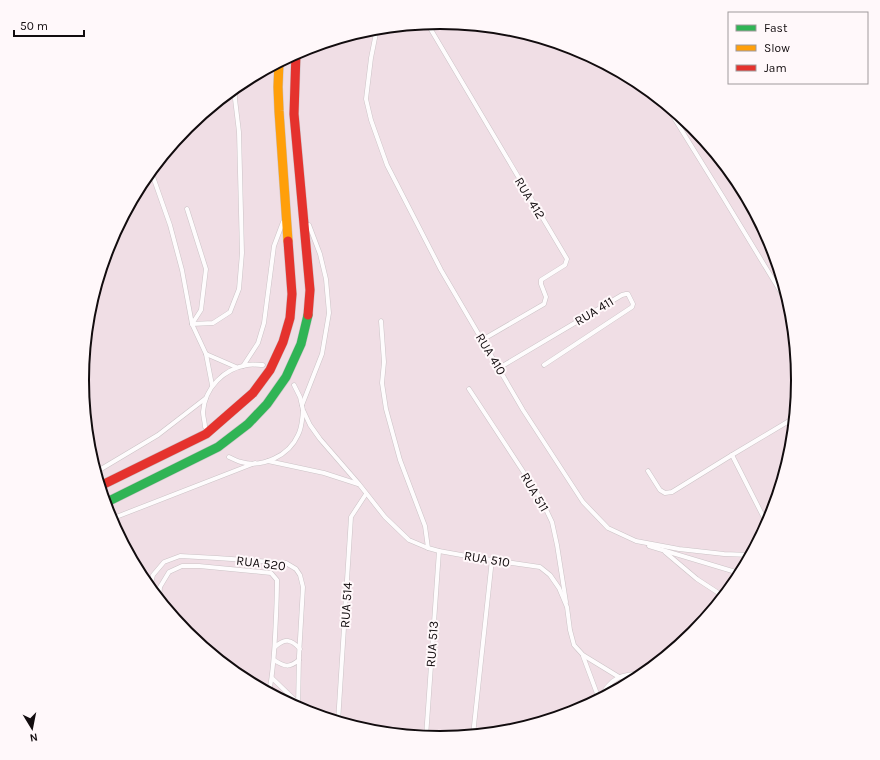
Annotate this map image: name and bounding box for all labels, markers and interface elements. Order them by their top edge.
scale bar [14,12,84,38]
legend [728,12,868,84]
text: 50 m [20,19,48,33]
text: Fast [764,21,788,35]
text: Slow [764,41,790,55]
text: Jam [764,61,787,75]
street label: RUA 412 [512,174,548,222]
street label: RUA 411 [572,294,616,328]
street label: RUA 410 [473,330,509,378]
street label: RUA 511 [518,470,552,514]
street label: RUA 510 [463,548,511,570]
street label: RUA 520 [235,553,287,573]
street label: RUA 514 [337,582,355,628]
street label: RUA 513 [423,620,441,668]
north arrow [12,708,52,748]
text: N [29,730,39,744]

